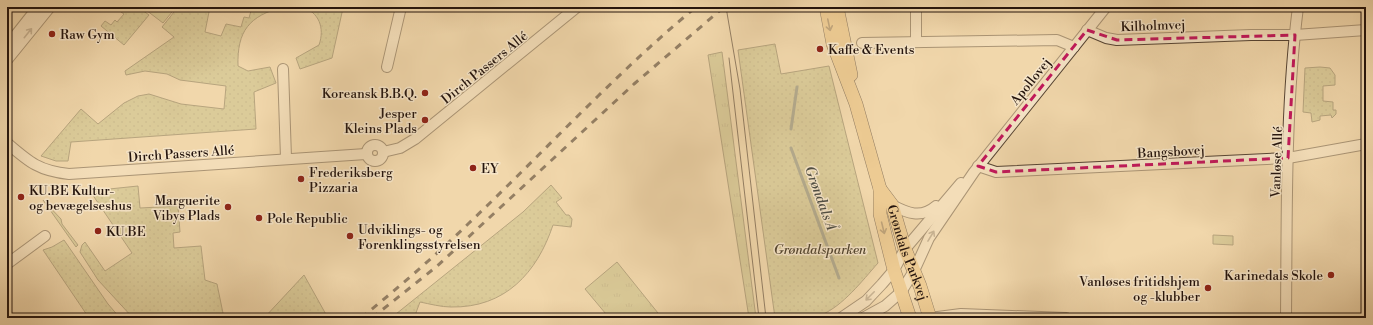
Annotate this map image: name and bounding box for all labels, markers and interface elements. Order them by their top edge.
street label: Kilholmvej [1120,17,1186,35]
one-way arrow [826,19,834,32]
place label: Raw Gym [60,27,115,43]
one-way arrow [24,28,33,39]
street label: Dirch Passers Allé [438,28,531,108]
marker: Raw Gym [47,29,57,39]
place label: Kaffe & Events [828,42,915,58]
marker: Kaffe & Events [815,44,825,54]
street label: Apollovej [1006,55,1054,109]
place label: Koreansk B.B.Q. [322,86,417,102]
marker: Koreansk B.B.Q. [420,88,430,98]
place label: Jesper Kleins Plads [344,106,417,137]
marker: Jesper Kleins Plads [420,115,430,125]
street label: Vanløse Allé [1268,125,1286,199]
street label: Dirch Passers Allé [127,142,235,166]
street label: Bangsbovej [1136,142,1205,162]
place label: EY [481,161,500,177]
marker: EY [468,163,478,173]
water label: Grøndals Å [800,163,842,234]
place label: Frederiksberg Pizzaria [309,165,393,196]
marker: Frederiksberg Pizzaria [296,174,306,184]
place label: KU.BE Kultur- og bevægelseshus [29,183,132,214]
marker: KU.BE Kultur- og bevægelseshus [16,192,26,202]
place label: Marguerite Vibys Plads [152,193,220,224]
marker: Marguerite Vibys Plads [223,202,233,212]
street label: Grøndals Parkvej [883,203,931,302]
place label: Pole Republic [267,211,348,227]
marker: Pole Republic [254,213,264,223]
one-way arrow [880,221,888,234]
place label: Udviklings- og Forenklingsstyrelsen [358,222,481,253]
place label: KU.BE [106,224,146,240]
marker: KU.BE [93,226,103,236]
one-way arrow [927,230,935,242]
marker: Udviklings- og Forenklingsstyrelsen [345,231,355,241]
park label: Grøndalsparken [774,242,867,258]
place label: Karinedals Skole [1224,268,1323,284]
marker: Karinedals Skole [1326,270,1336,280]
place label: Vanløses fritidshjem og -klubber [1078,274,1201,305]
marker: Vanløses fritidshjem og -klubber [1203,283,1213,293]
one-way arrow [865,291,875,301]

